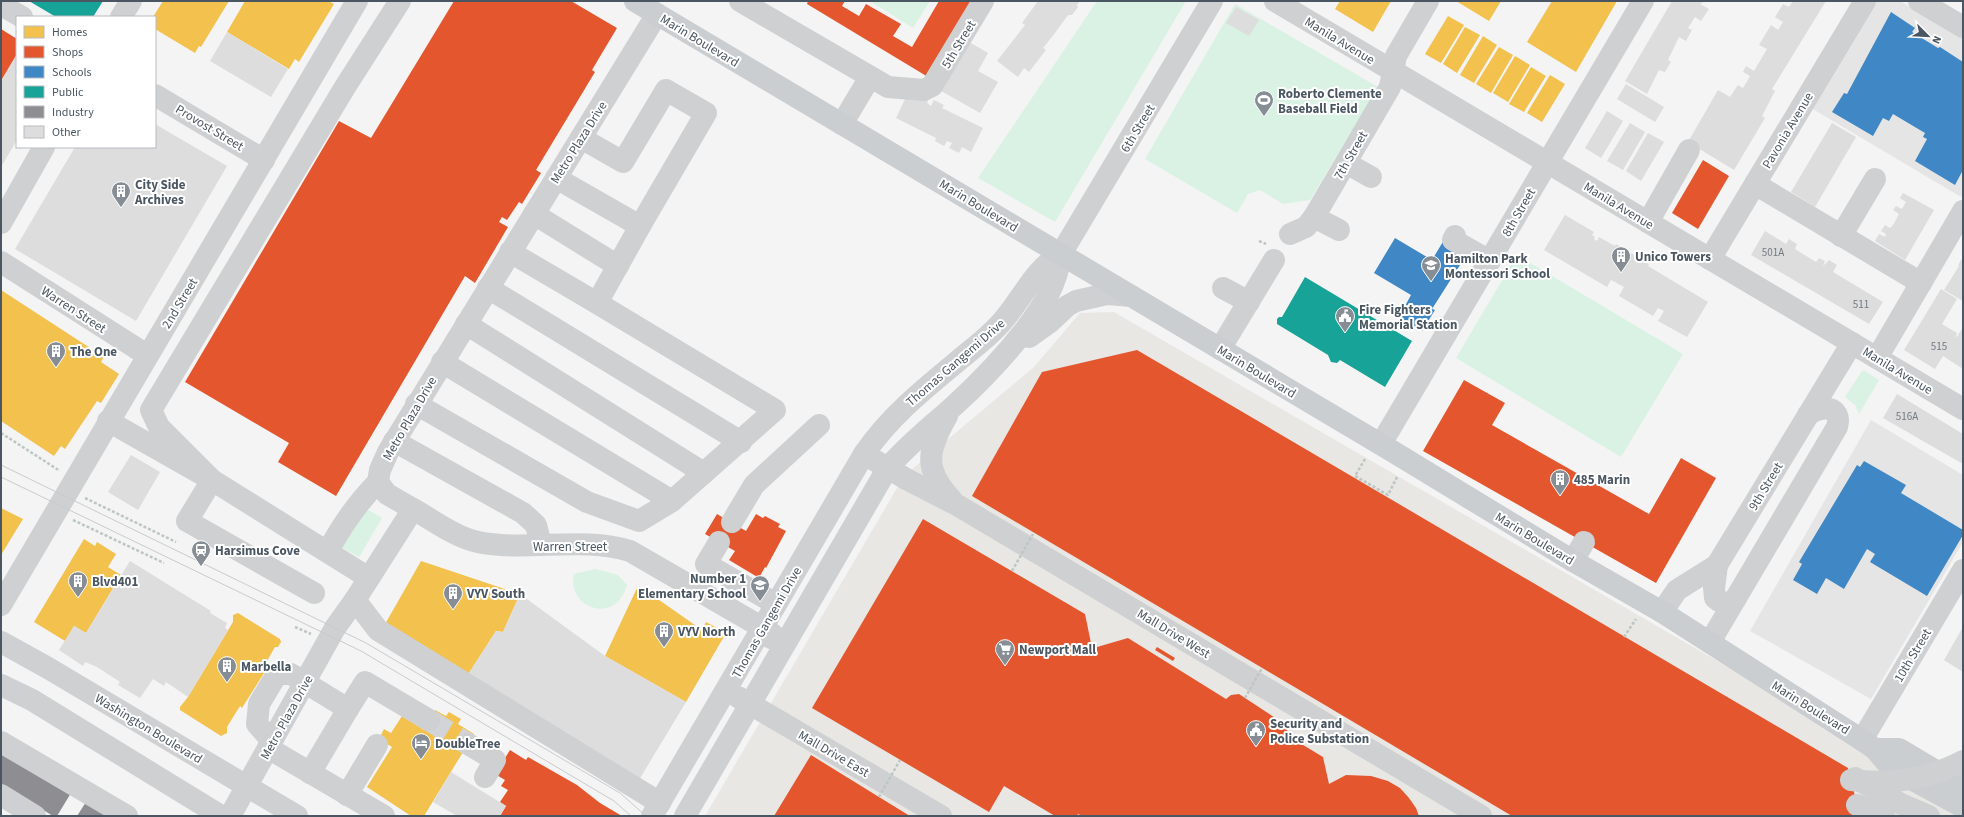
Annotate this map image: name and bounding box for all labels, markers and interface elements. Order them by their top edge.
street label: Marin Boulevard [657,10,742,71]
street label: Manila Avenue [1301,13,1378,69]
legend [16,16,156,148]
north arrow [1908,16,1948,56]
street label: 5th Street [937,17,981,72]
text: Homes [52,24,87,41]
text: N [1928,33,1945,46]
text: Shops [52,44,83,61]
text: Schools [52,64,92,81]
text: Public [52,84,84,101]
place label: Roberto Clemente Baseball Field [1278,85,1382,118]
sports icon: Roberto Clemente Baseball Field [1253,89,1275,117]
street label: Pavonia Avenue [1758,89,1818,172]
street label: Metro Plaza Drive [546,98,611,187]
street label: Provost Street [172,100,247,156]
street label: 6th Street [1116,101,1160,156]
text: Industry [52,104,94,121]
text: Other [52,124,82,141]
street label: 7th Street [1330,127,1372,183]
street label: Marin Boulevard [936,175,1021,236]
place label: City Side Archives [134,176,186,209]
street label: Manila Avenue [1580,178,1657,234]
building icon: City Side Archives [110,180,132,208]
street label: 8th Street [1498,184,1540,240]
building icon: Unico Towers [1610,245,1632,273]
house number: 501A [1762,245,1784,260]
place label: Unico Towers [1635,248,1711,266]
place label: Hamilton Park Montessori School [1445,250,1550,283]
school or university icon: Hamilton Park Montessori School [1420,254,1442,282]
street label: 2nd Street [158,274,202,332]
street label: Warren Street [37,282,110,338]
house number: 511 [1853,297,1869,312]
place label: Fire Fighters Memorial Station [1359,301,1457,334]
public building icon: Fire Fighters Memorial Station [1334,305,1356,333]
street label: Thomas Gangemi Drive [902,315,1009,411]
house number: 515 [1931,339,1947,354]
building icon: The One [45,340,67,368]
street label: Marin Boulevard [1214,341,1299,402]
place label: The One [70,343,117,361]
street label: Manila Avenue [1859,343,1936,399]
street label: Metro Plaza Drive [379,373,441,464]
house number: 516A [1896,409,1918,424]
street label: 9th Street [1744,459,1788,514]
building icon: 485 Marin [1549,468,1571,496]
place label: 485 Marin [1574,471,1630,489]
street label: Marin Boulevard [1492,508,1577,569]
street label: Warren Street [533,538,608,556]
station icon: Harsimus Cove [190,539,212,567]
place label: Harsimus Cove [215,542,300,560]
street label: Thomas Gangemi Drive [728,564,806,681]
building icon: Blvd401 [67,570,89,598]
place label: Number 1 Elementary School [638,570,746,603]
place label: Blvd401 [92,573,138,591]
school or university icon: Number 1 Elementary School [749,574,771,602]
building icon: VYV South [442,582,464,610]
place label: VYV South [466,585,525,603]
street label: Mall Drive West [1134,605,1214,663]
building icon: VYV North [653,620,675,648]
place label: VYV North [677,623,735,641]
street label: 10th Street [1890,625,1936,686]
supermarket icon: Newport Mall [994,638,1016,666]
place label: Newport Mall [1019,641,1096,659]
building icon: Marbella [216,655,238,683]
place label: Marbella [241,658,292,676]
street label: Metro Plaza Drive [256,672,318,763]
street label: Marin Boulevard [1768,677,1853,739]
street label: Washington Boulevard [91,690,206,768]
place label: Security and Police Substation [1270,715,1369,748]
public building icon: Security and Police Substation [1245,719,1267,747]
street label: Mall Drive East [795,726,873,782]
hotel icon: DoubleTree [410,732,432,760]
place label: DoubleTree [435,735,501,753]

